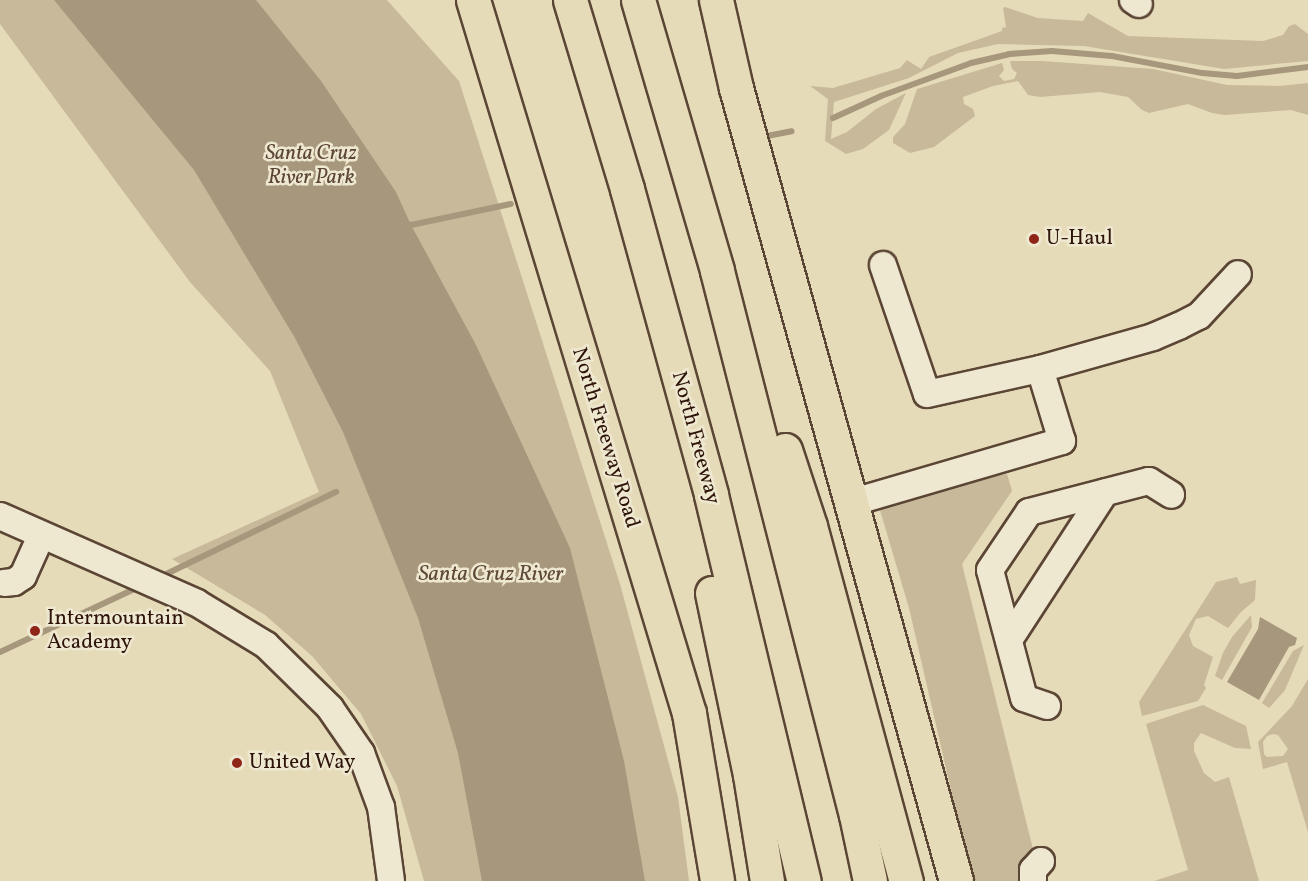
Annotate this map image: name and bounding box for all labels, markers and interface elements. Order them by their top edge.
park label: Santa Cruz River Park [265,141,357,191]
place label: U-Haul [1046,226,1113,252]
marker: U-Haul [1027,232,1041,246]
street label: North Freeway Road [565,344,645,532]
street label: North Freeway [665,369,725,507]
water label: Santa Cruz River [418,562,564,588]
place label: Intermountain Academy [47,606,184,656]
marker: Intermountain Academy [28,624,42,638]
place label: United Way [249,750,356,776]
marker: United Way [230,756,244,770]

